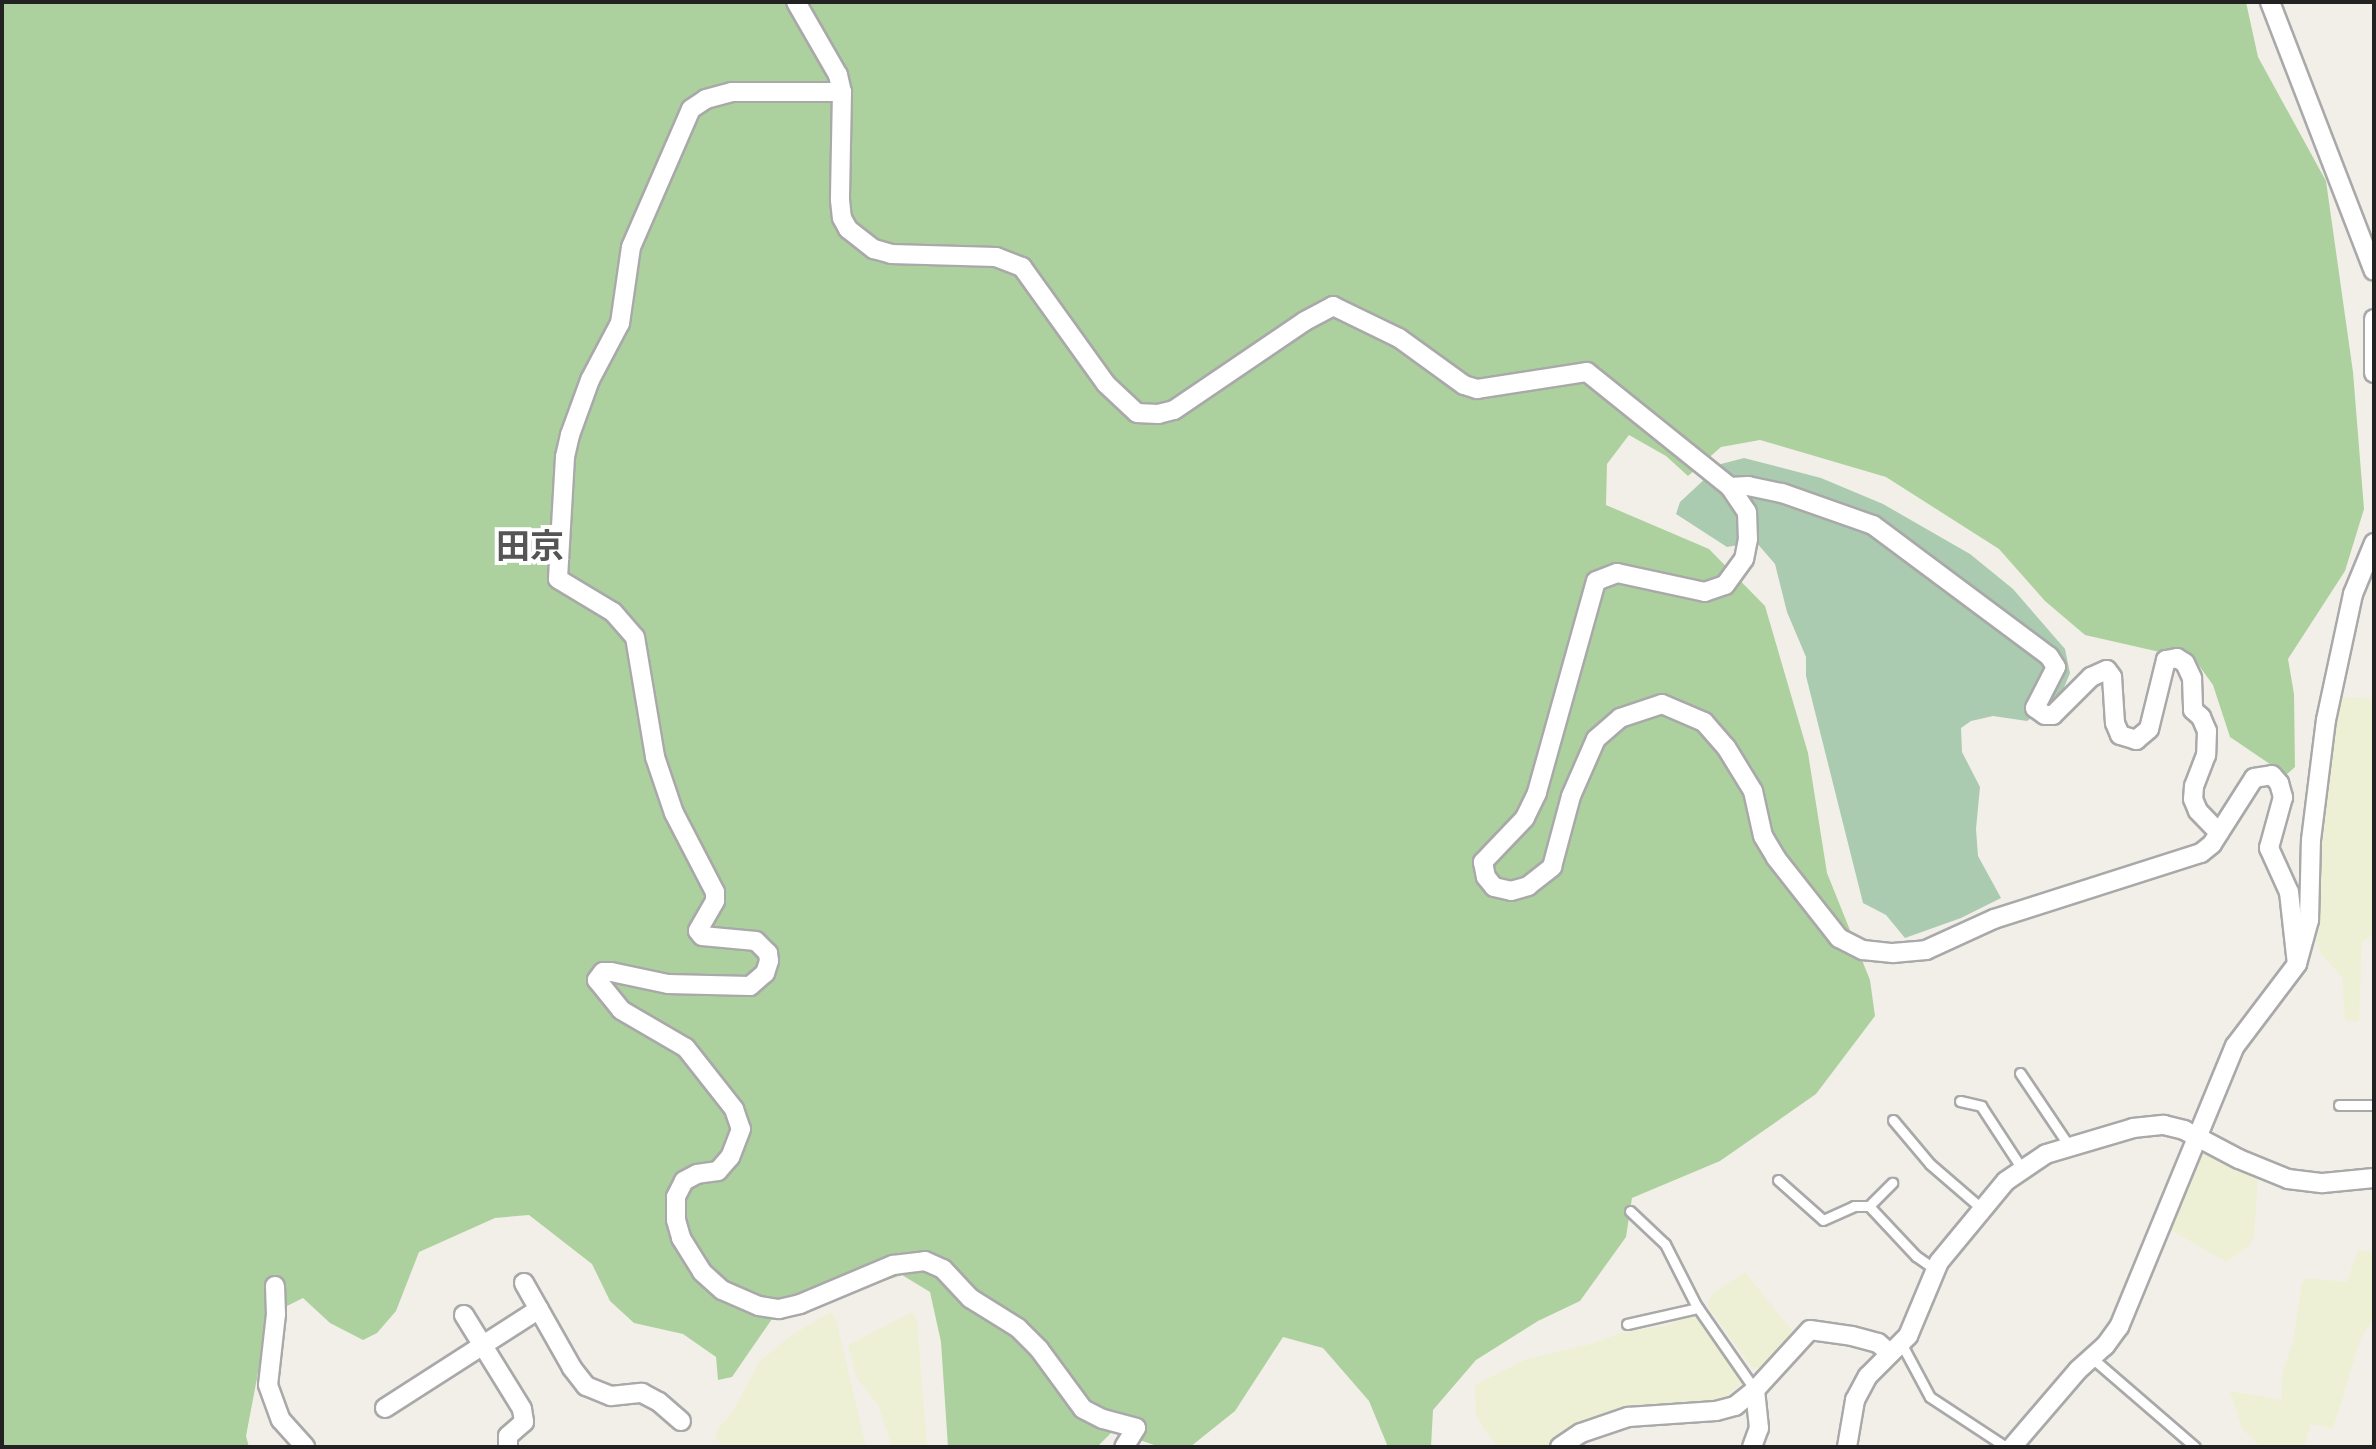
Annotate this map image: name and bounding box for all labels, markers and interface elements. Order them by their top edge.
district label: 田京 [496,526,564,566]

